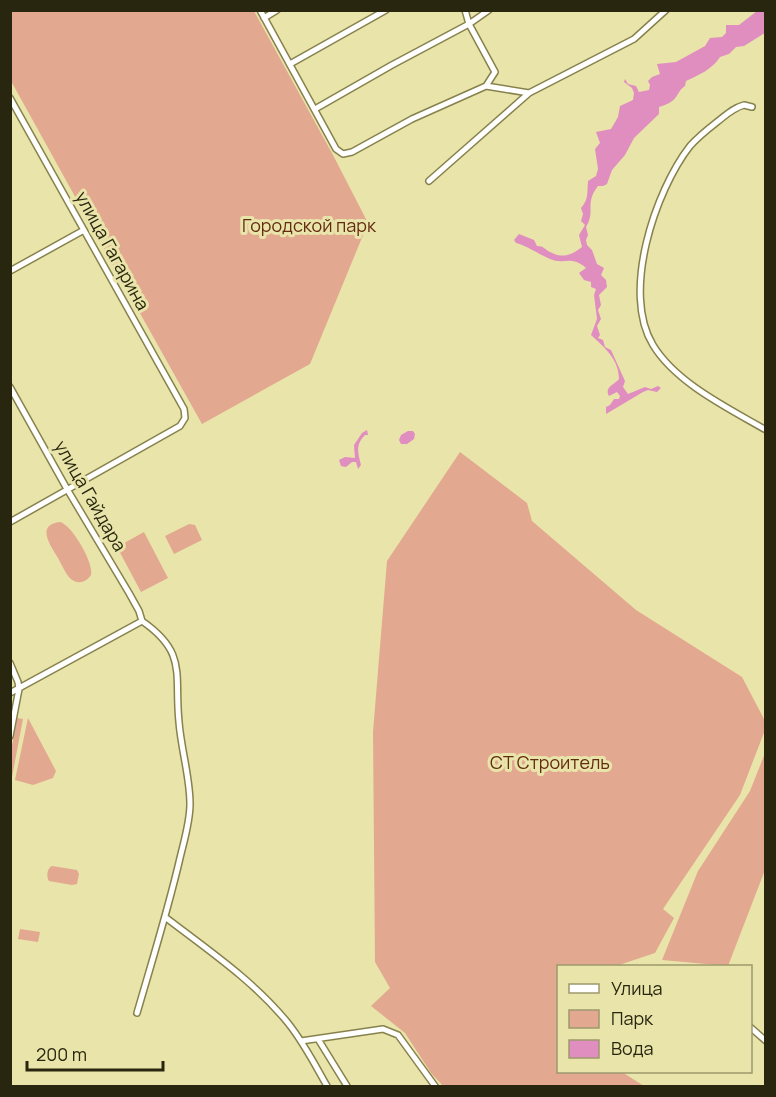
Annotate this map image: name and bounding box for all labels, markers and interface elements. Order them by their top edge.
street label: улица Гагарина [70,187,155,314]
park label: Городской парк [242,213,377,237]
street label: улица Гайдара [49,436,132,555]
park label: СТ Строитель [490,750,610,774]
legend [557,965,752,1073]
text: Улица [611,976,663,1000]
text: Парк [611,1006,654,1030]
scale bar [27,1034,164,1072]
text: Вода [611,1036,653,1060]
text: 200 m [36,1042,87,1066]

